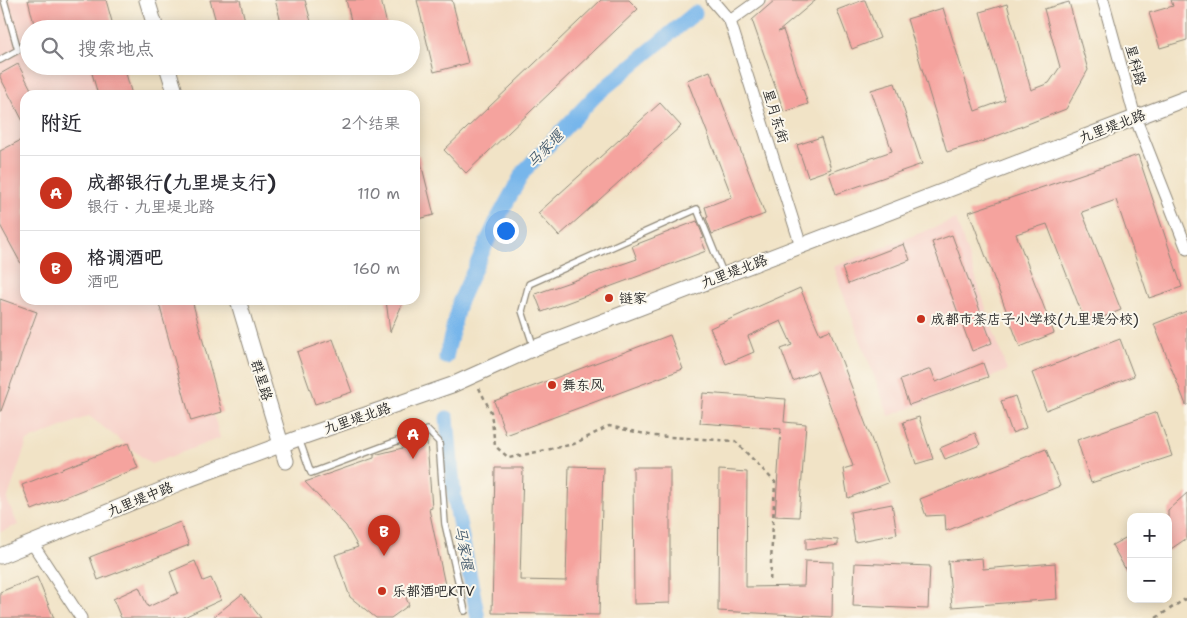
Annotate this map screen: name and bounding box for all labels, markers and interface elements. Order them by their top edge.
search box [20,20,420,75]
icon: search [38,34,66,62]
text: 搜索地点 [78,36,154,61]
street label: 星科路 [1122,42,1150,88]
street label: 星月东街 [759,87,793,145]
street label: 九里堤北路 [1076,105,1148,147]
text: 附近 [40,109,82,137]
text: 2个结果 [341,113,400,134]
water label: 马家堰 [522,124,569,172]
text: 成都银行(九里堤支行) [87,170,276,195]
text: A [50,183,62,204]
text: 110 m [357,183,400,204]
text: 银行 · 九里堤北路 [87,196,214,217]
your location [493,218,519,244]
text: 格调酒吧 [87,245,163,270]
street label: 九里堤北路 [698,250,770,292]
text: B [51,258,61,279]
text: 160 m [353,258,400,279]
text: 酒吧 [87,271,119,292]
place label: 链家 [619,289,647,307]
marker: 链家 [603,292,615,304]
place label: 成都市茶店子小学校(九里堤分校) [931,310,1139,328]
marker: 成都市茶店子小学校(九里堤分校) [915,313,927,325]
street label: 群星路 [247,357,277,403]
place label: 舞东风 [562,376,604,394]
marker: 舞东风 [546,379,558,391]
street label: 九里堤北路 [321,398,393,438]
pin: A [397,418,429,459]
street label: 九里堤中路 [104,478,176,520]
map controls [1127,513,1172,603]
button: + [1127,513,1172,558]
pin: B [368,515,400,556]
water label: 马家堰 [450,524,478,574]
button: − [1127,558,1172,603]
place label: 乐都酒吧KTV [392,582,475,600]
marker: 乐都酒吧KTV [376,585,388,597]

